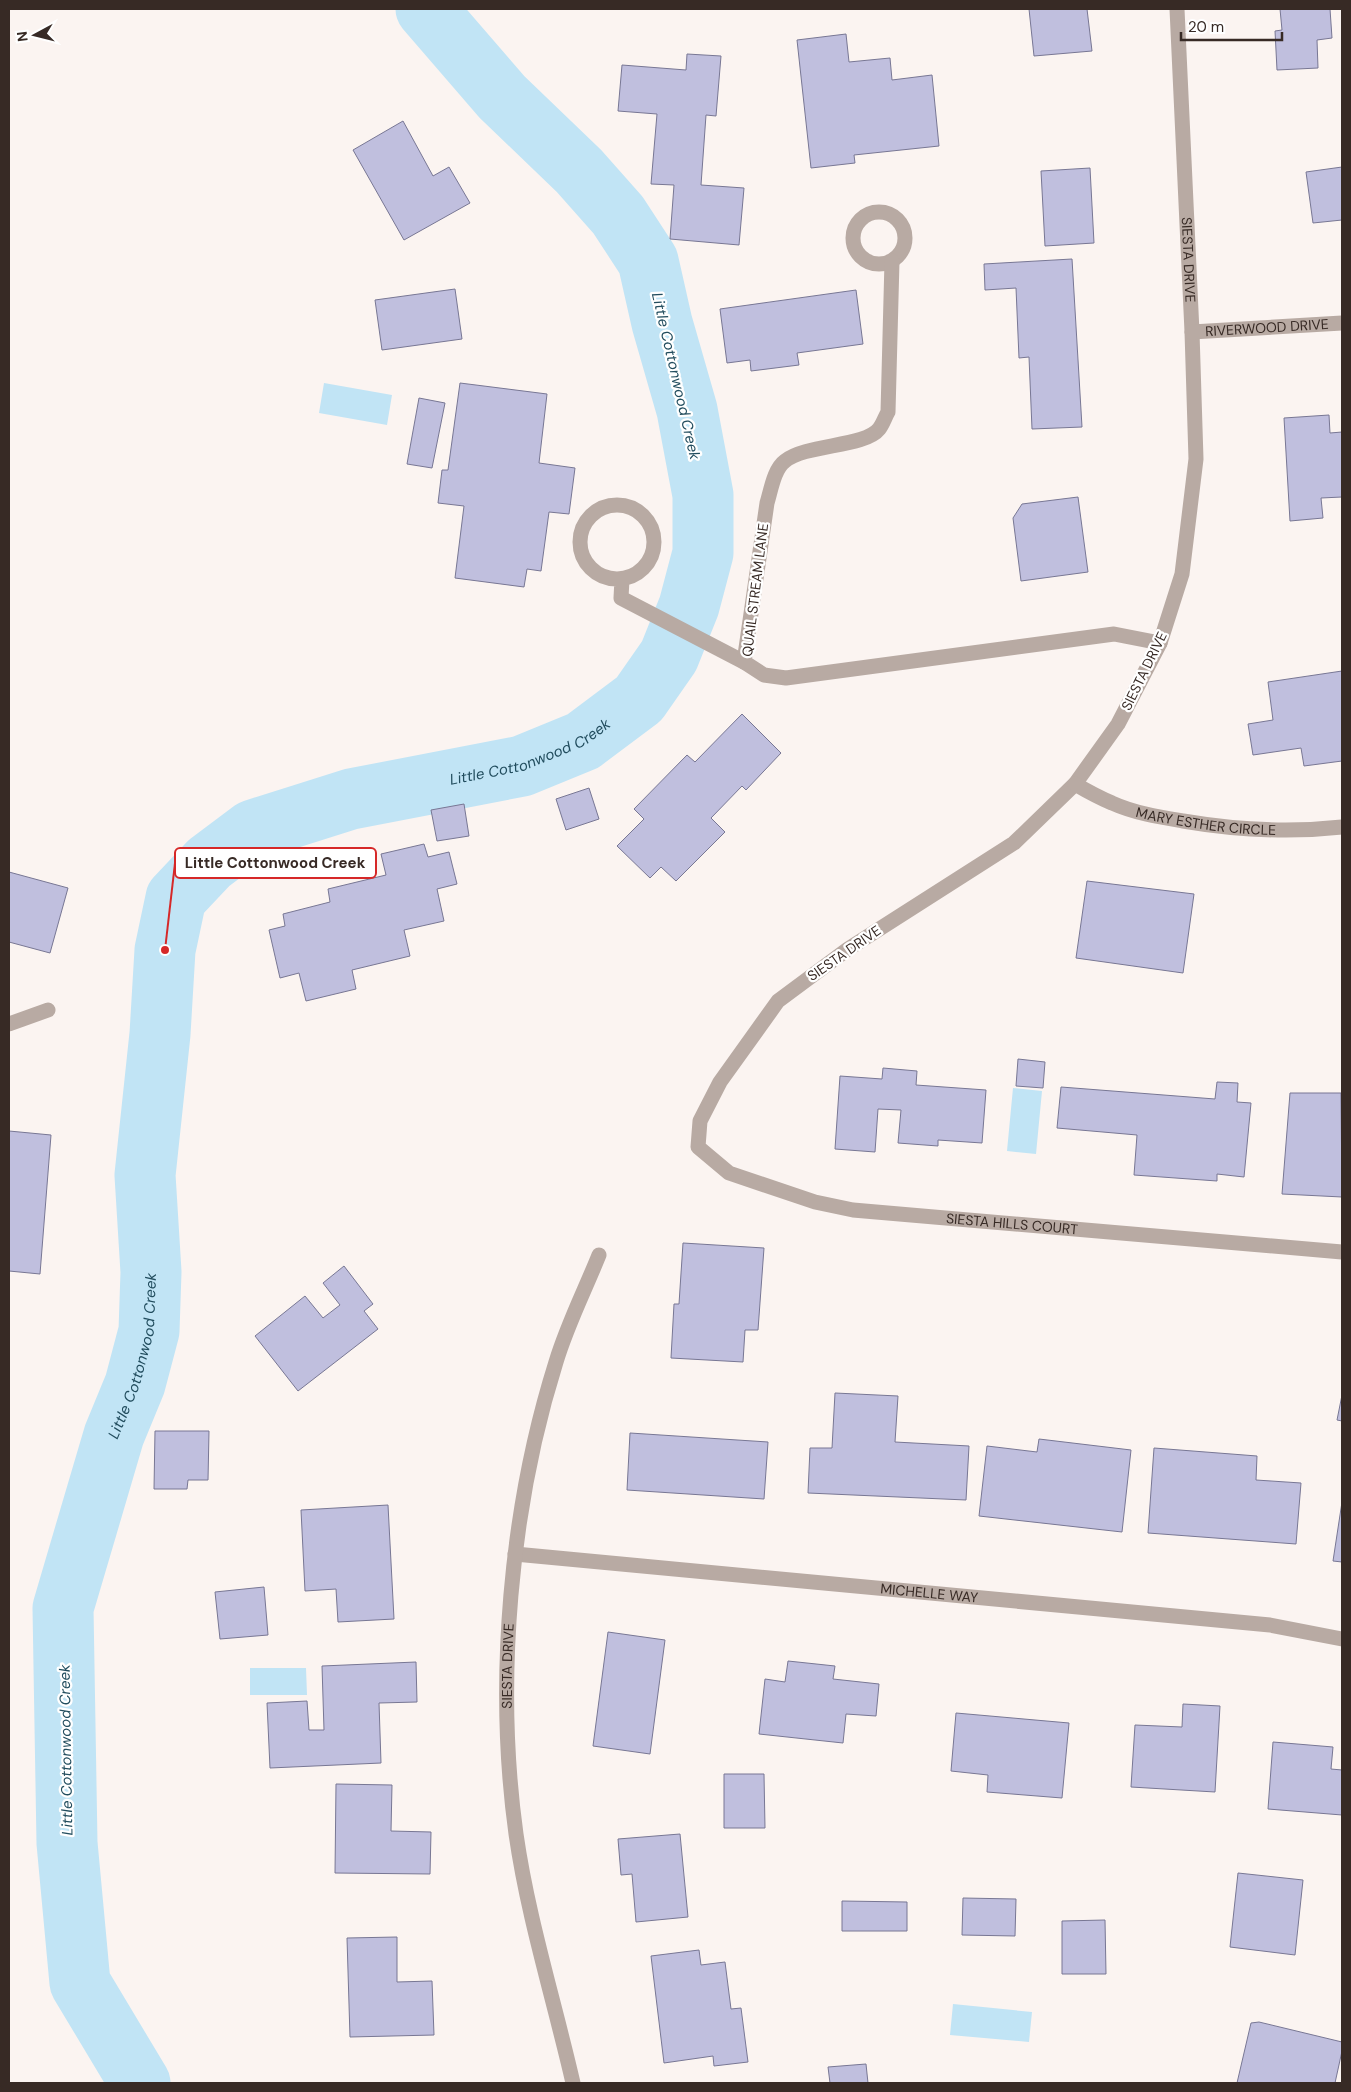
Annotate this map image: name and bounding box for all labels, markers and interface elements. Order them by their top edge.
north arrow [10,10,60,60]
scale bar [1181,10,1282,42]
text: 20 m [1188,17,1224,37]
text: N [13,30,32,43]
street label: SIESTA DRIVE [1178,217,1200,303]
water label: Little Cottonwood Creek [647,290,705,462]
street label: RIVERWOOD DRIVE [1205,315,1329,340]
street label: QUAIL STREAM LANE [738,522,772,658]
street label: SIESTA DRIVE [1117,629,1171,713]
water label: Little Cottonwood Creek [448,714,615,790]
street label: MARY ESTHER CIRCLE [1134,803,1276,839]
callout: Little Cottonwood Creek [175,848,376,878]
text: Little Cottonwood Creek [185,853,366,873]
street label: SIESTA DRIVE [804,921,884,985]
street label: SIESTA HILLS COURT [945,1209,1079,1238]
water label: Little Cottonwood Creek [103,1272,161,1442]
street label: MICHELLE WAY [880,1579,979,1606]
street label: SIESTA DRIVE [498,1623,518,1709]
water label: Little Cottonwood Creek [55,1664,77,1836]

